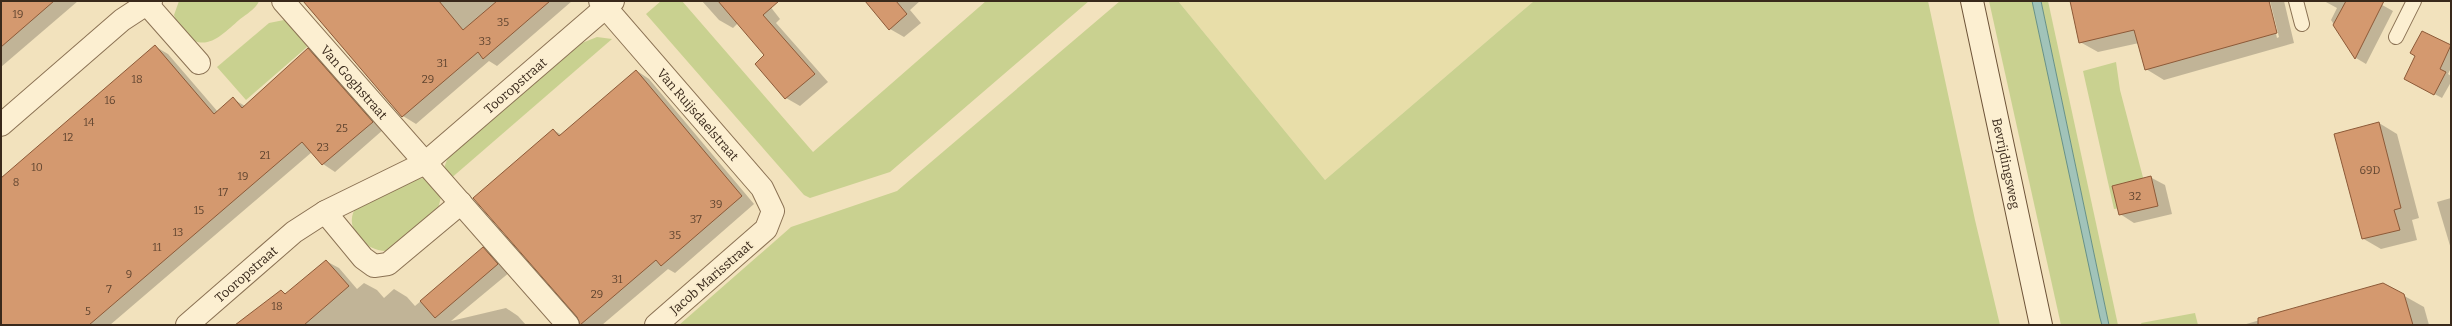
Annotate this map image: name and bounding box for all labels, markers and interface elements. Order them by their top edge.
house number: 19 [13,8,23,21]
house number: 35 [497,16,509,29]
house number: 33 [479,35,491,48]
street label: Van Goghstraat [317,42,391,123]
street label: Tooropstraat [481,54,550,117]
house number: 31 [437,57,448,70]
street label: Van Ruijsdaelstraat [654,66,742,164]
house number: 18 [131,73,143,86]
house number: 29 [422,73,434,86]
house number: 16 [105,94,115,107]
house number: 14 [84,116,95,129]
street label: Bevrijdingsweg [1989,117,2023,210]
house number: 25 [336,122,348,135]
house number: 12 [63,131,73,144]
house number: 23 [317,141,329,154]
house number: 21 [260,149,271,162]
house number: 10 [31,161,43,174]
house number: 69D [2360,164,2380,177]
house number: 19 [238,170,248,183]
house number: 8 [13,176,19,189]
house number: 17 [218,186,228,199]
house number: 32 [2129,190,2141,203]
house number: 39 [710,198,722,211]
house number: 15 [194,204,204,217]
house number: 37 [690,213,702,226]
house number: 13 [173,226,183,239]
house number: 35 [669,229,681,242]
street label: Jacob Marisstraat [666,237,756,318]
house number: 11 [153,241,162,254]
street label: Tooropstraat [212,243,281,305]
house number: 9 [126,268,132,281]
house number: 31 [612,273,623,286]
house number: 7 [106,283,112,296]
house number: 29 [591,288,603,301]
house number: 18 [271,300,283,313]
house number: 5 [85,305,91,318]

